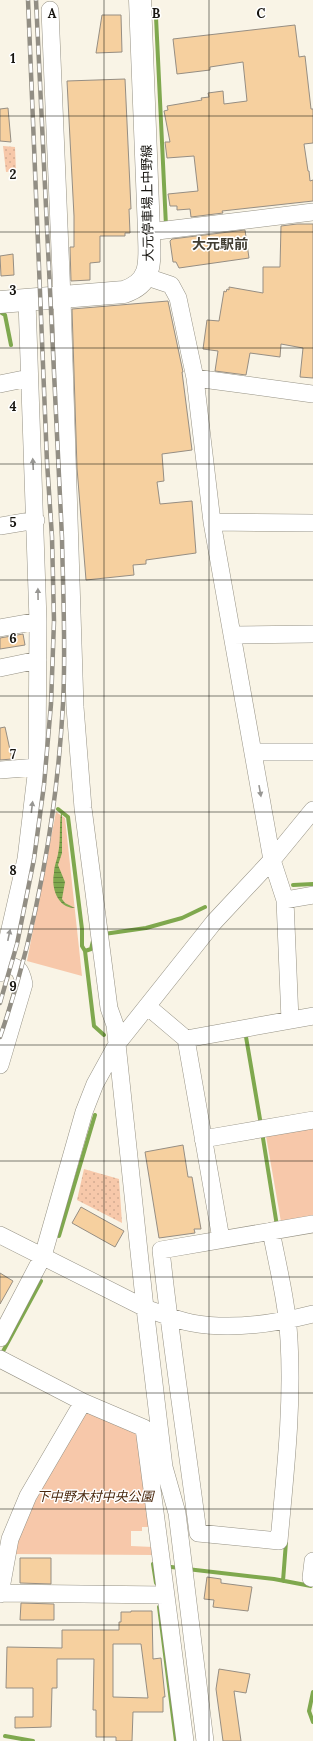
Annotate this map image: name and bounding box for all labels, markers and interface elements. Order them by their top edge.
text: A [48,5,57,22]
text: B [152,5,161,22]
text: C [257,5,266,22]
text: 1 [10,50,16,67]
street label: 大元停車場上中野線 [138,144,157,262]
text: 2 [10,166,17,183]
district label: 大元駅前 [192,235,248,253]
text: 3 [9,282,17,299]
text: 4 [9,398,17,415]
one-way arrow [30,457,36,470]
text: 5 [9,514,17,531]
one-way arrow [35,587,41,600]
text: 6 [9,630,17,647]
text: 7 [10,746,16,763]
one-way arrow [257,785,263,797]
one-way arrow [29,801,35,813]
text: 8 [9,862,17,879]
one-way arrow [7,929,13,941]
text: 9 [9,978,17,995]
park label: 下中野木村中央公園 [36,1488,155,1505]

